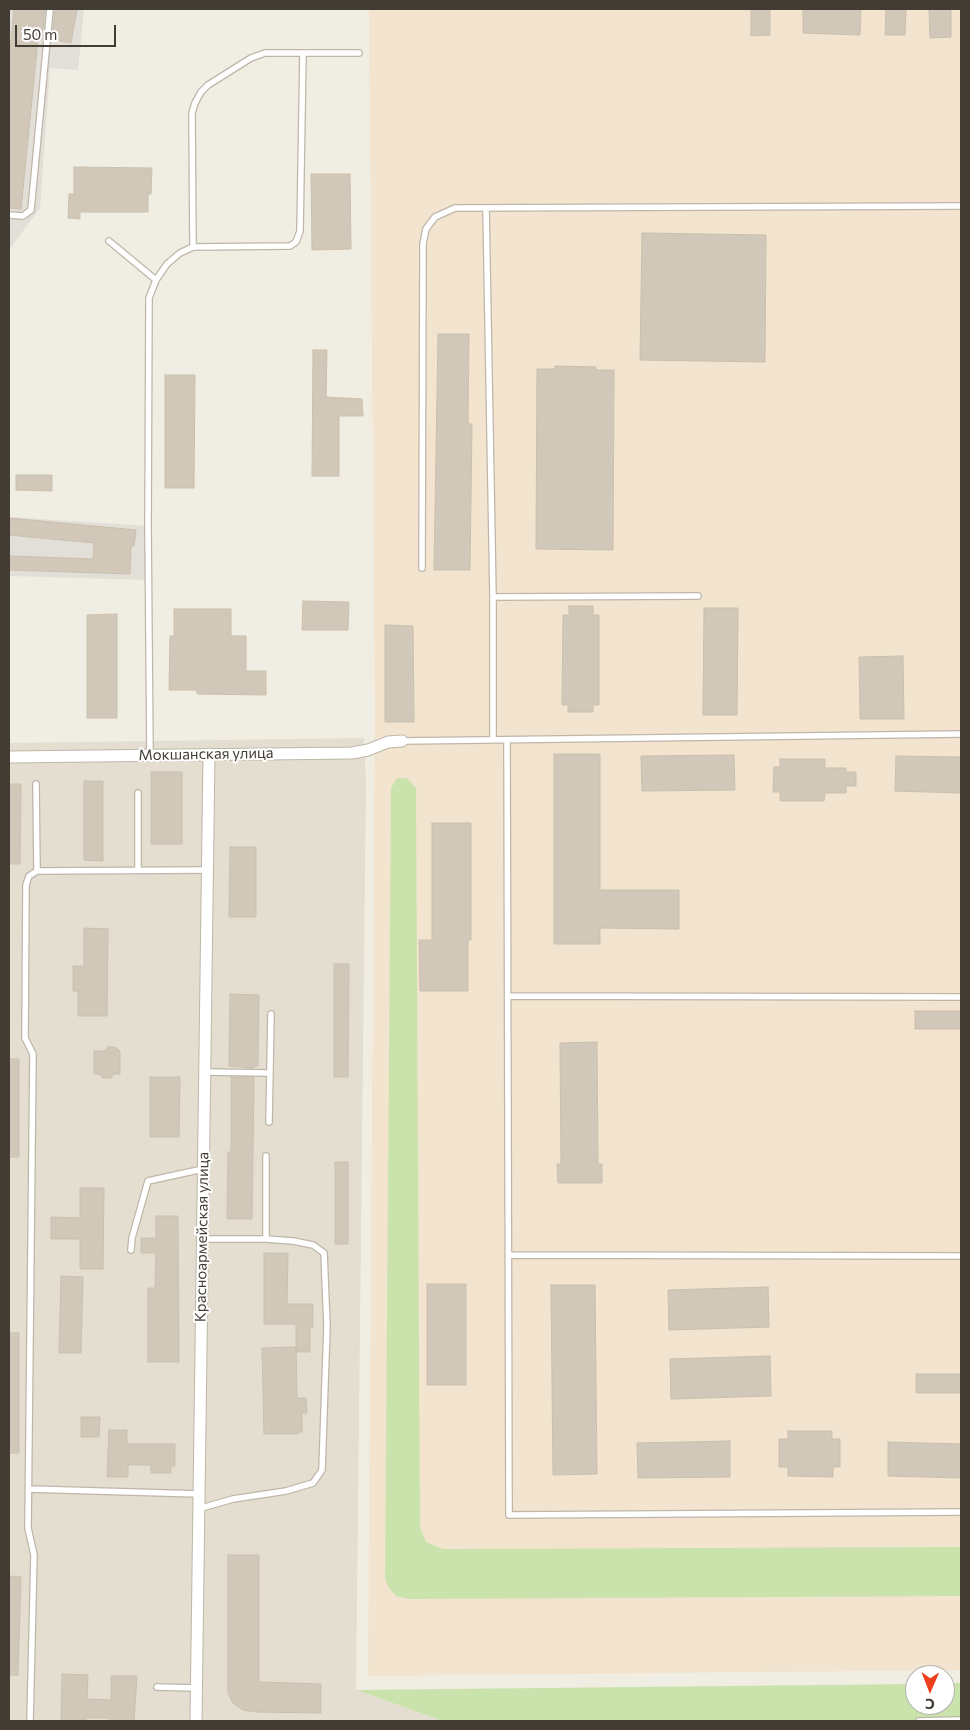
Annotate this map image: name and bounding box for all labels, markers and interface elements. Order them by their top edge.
scale bar [18,15,119,47]
text: 50 m [23,25,57,43]
street label: Мокшанская улица [138,744,274,764]
street label: Красноармейская улица [192,1152,212,1322]
north arrow [905,1665,955,1715]
text: С [925,1696,935,1713]

